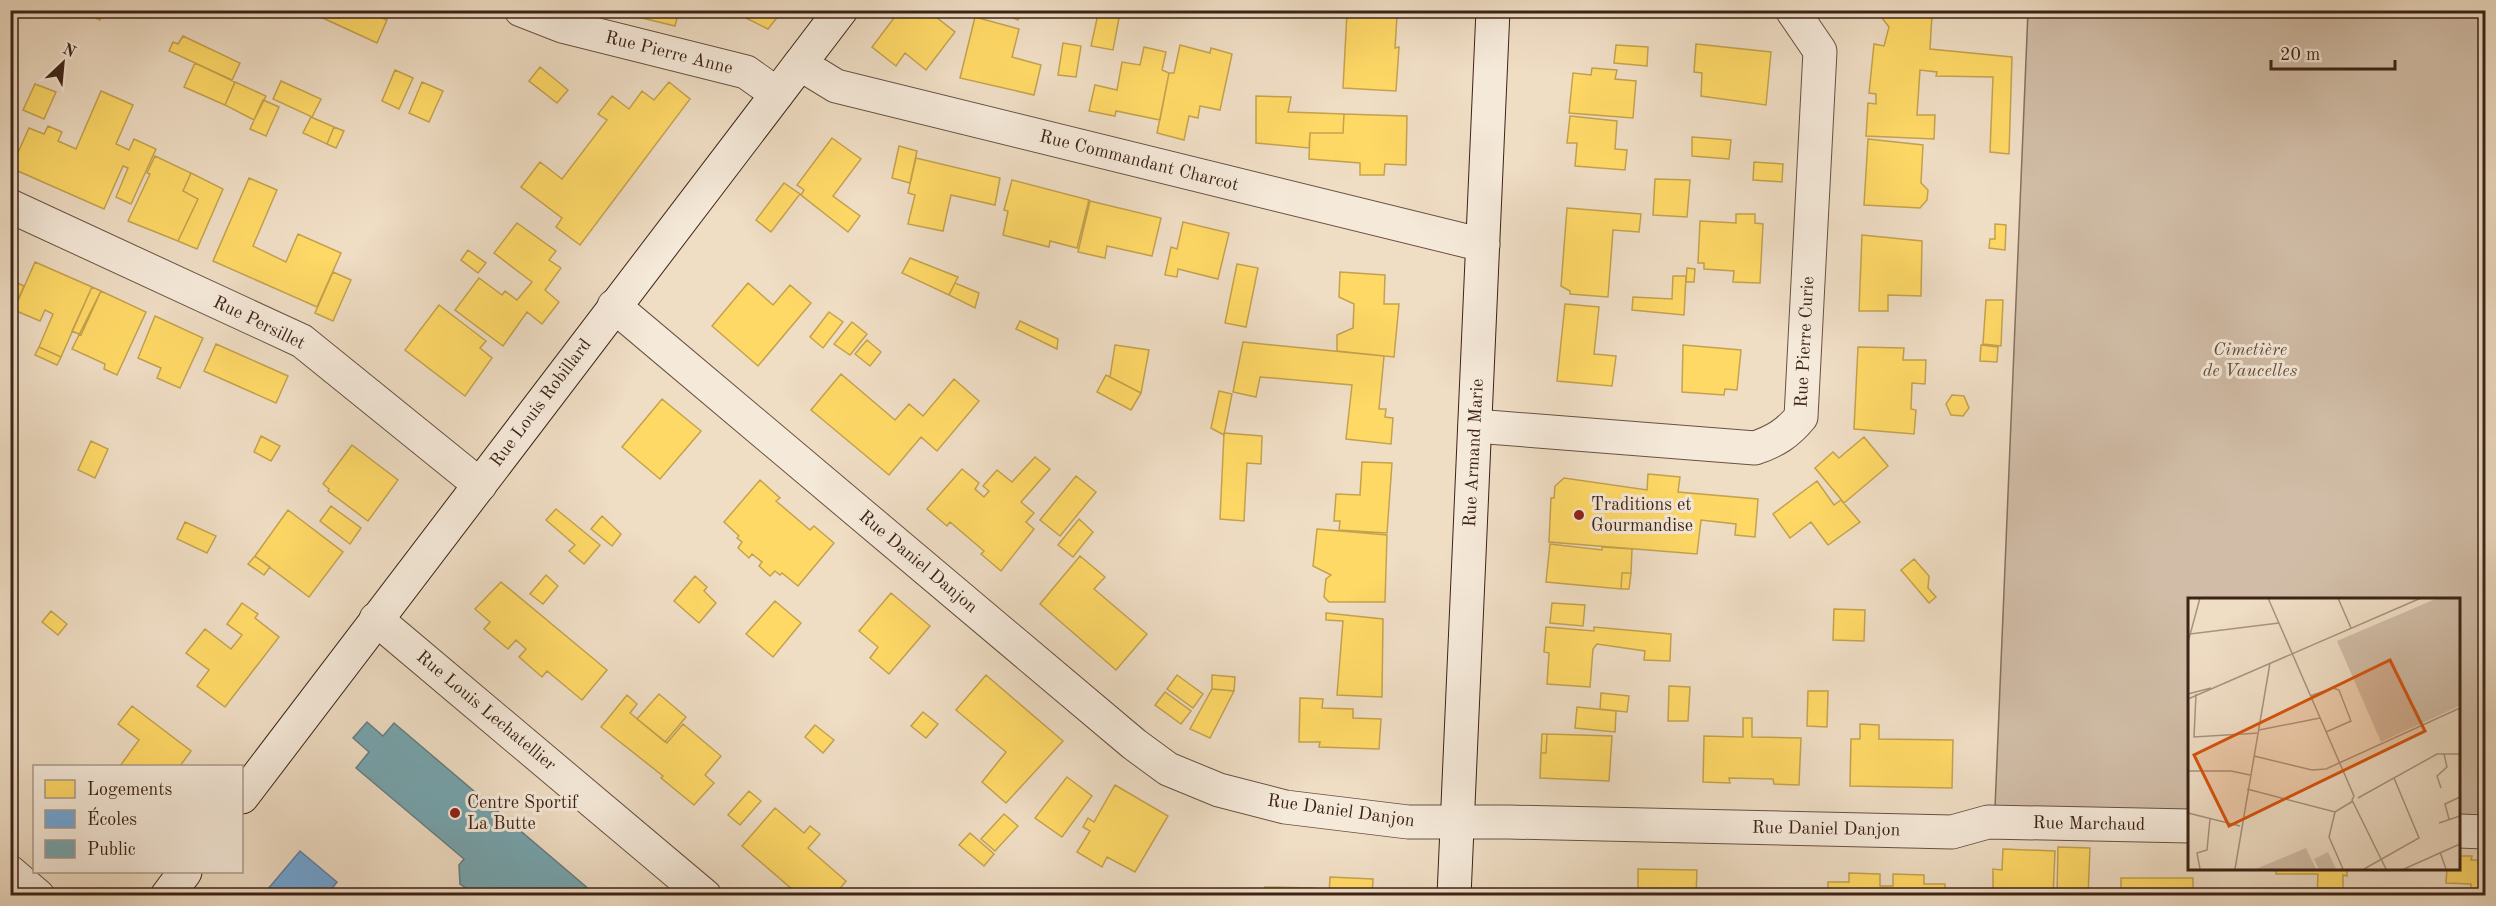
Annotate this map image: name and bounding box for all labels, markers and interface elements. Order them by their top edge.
street label: Rue Pierre Anne [603,28,735,78]
north arrow [33,33,93,93]
scale bar [2271,33,2396,71]
text: N [60,41,78,62]
text: 20 m [2280,46,2320,64]
street label: Rue Commandant Charcot [1038,128,1240,194]
street label: Rue Pierre Curie [1793,276,1817,408]
street label: Rue Persillet [210,293,308,353]
street label: Rue Louis Robillard [487,336,595,470]
park label: Cimetière de Vaucelles [2203,341,2298,380]
street label: Rue Armand Marie [1461,378,1487,528]
place label: Traditions et Gourmandise [1591,496,1693,535]
street label: Rue Daniel Danjon [855,507,981,617]
marker: Traditions et Gourmandise [1572,508,1586,522]
inset map [2188,598,2460,870]
street label: Rue Louis Lechatellier [413,648,560,775]
legend [33,765,243,873]
text: Logements [87,781,173,799]
street label: Rue Daniel Danjon [1266,792,1416,830]
place label: Centre Sportif La Butte [467,794,579,833]
marker: Centre Sportif La Butte [448,806,462,820]
text: Écoles [87,807,137,829]
street label: Rue Marchaud [2032,814,2146,834]
street label: Rue Daniel Danjon [1752,819,1901,839]
text: Public [87,841,136,859]

